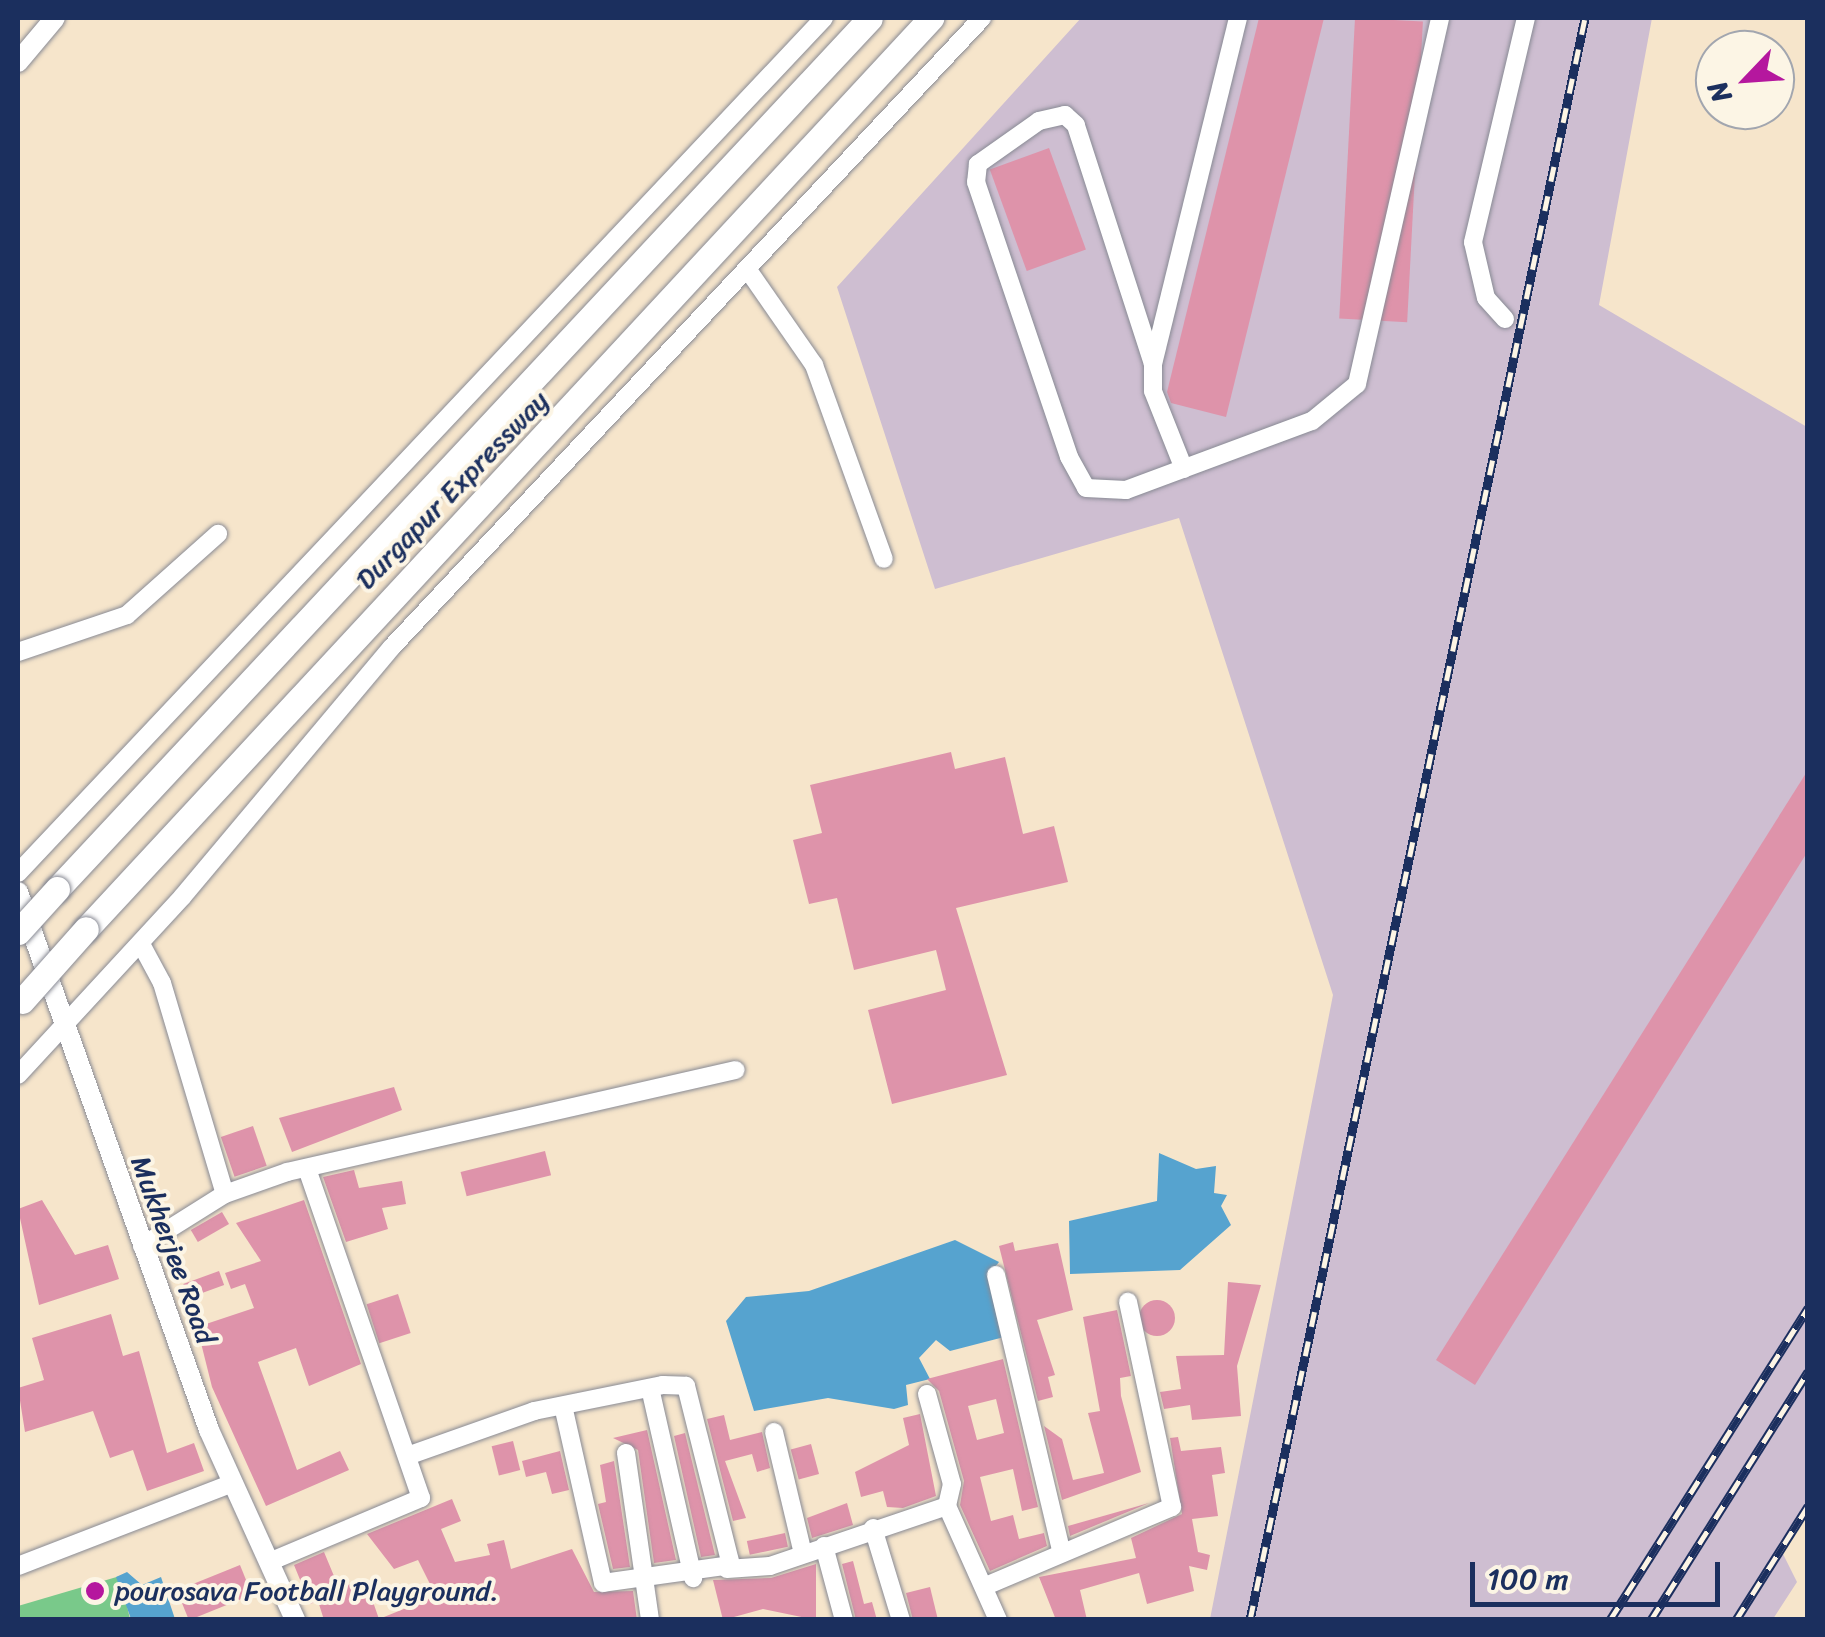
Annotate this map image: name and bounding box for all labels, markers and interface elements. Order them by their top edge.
north arrow [1695,30,1795,130]
text: N [1693,73,1745,111]
street label: Durgapur Expressway [348,383,556,597]
street label: Mukherjee Road [123,1151,223,1349]
scale bar [1475,1542,1725,1604]
text: 100 m [1487,1552,1569,1606]
place label: pourosava Football Playground. [115,1574,499,1608]
marker: pourosava Football Playground. [84,1580,106,1602]

